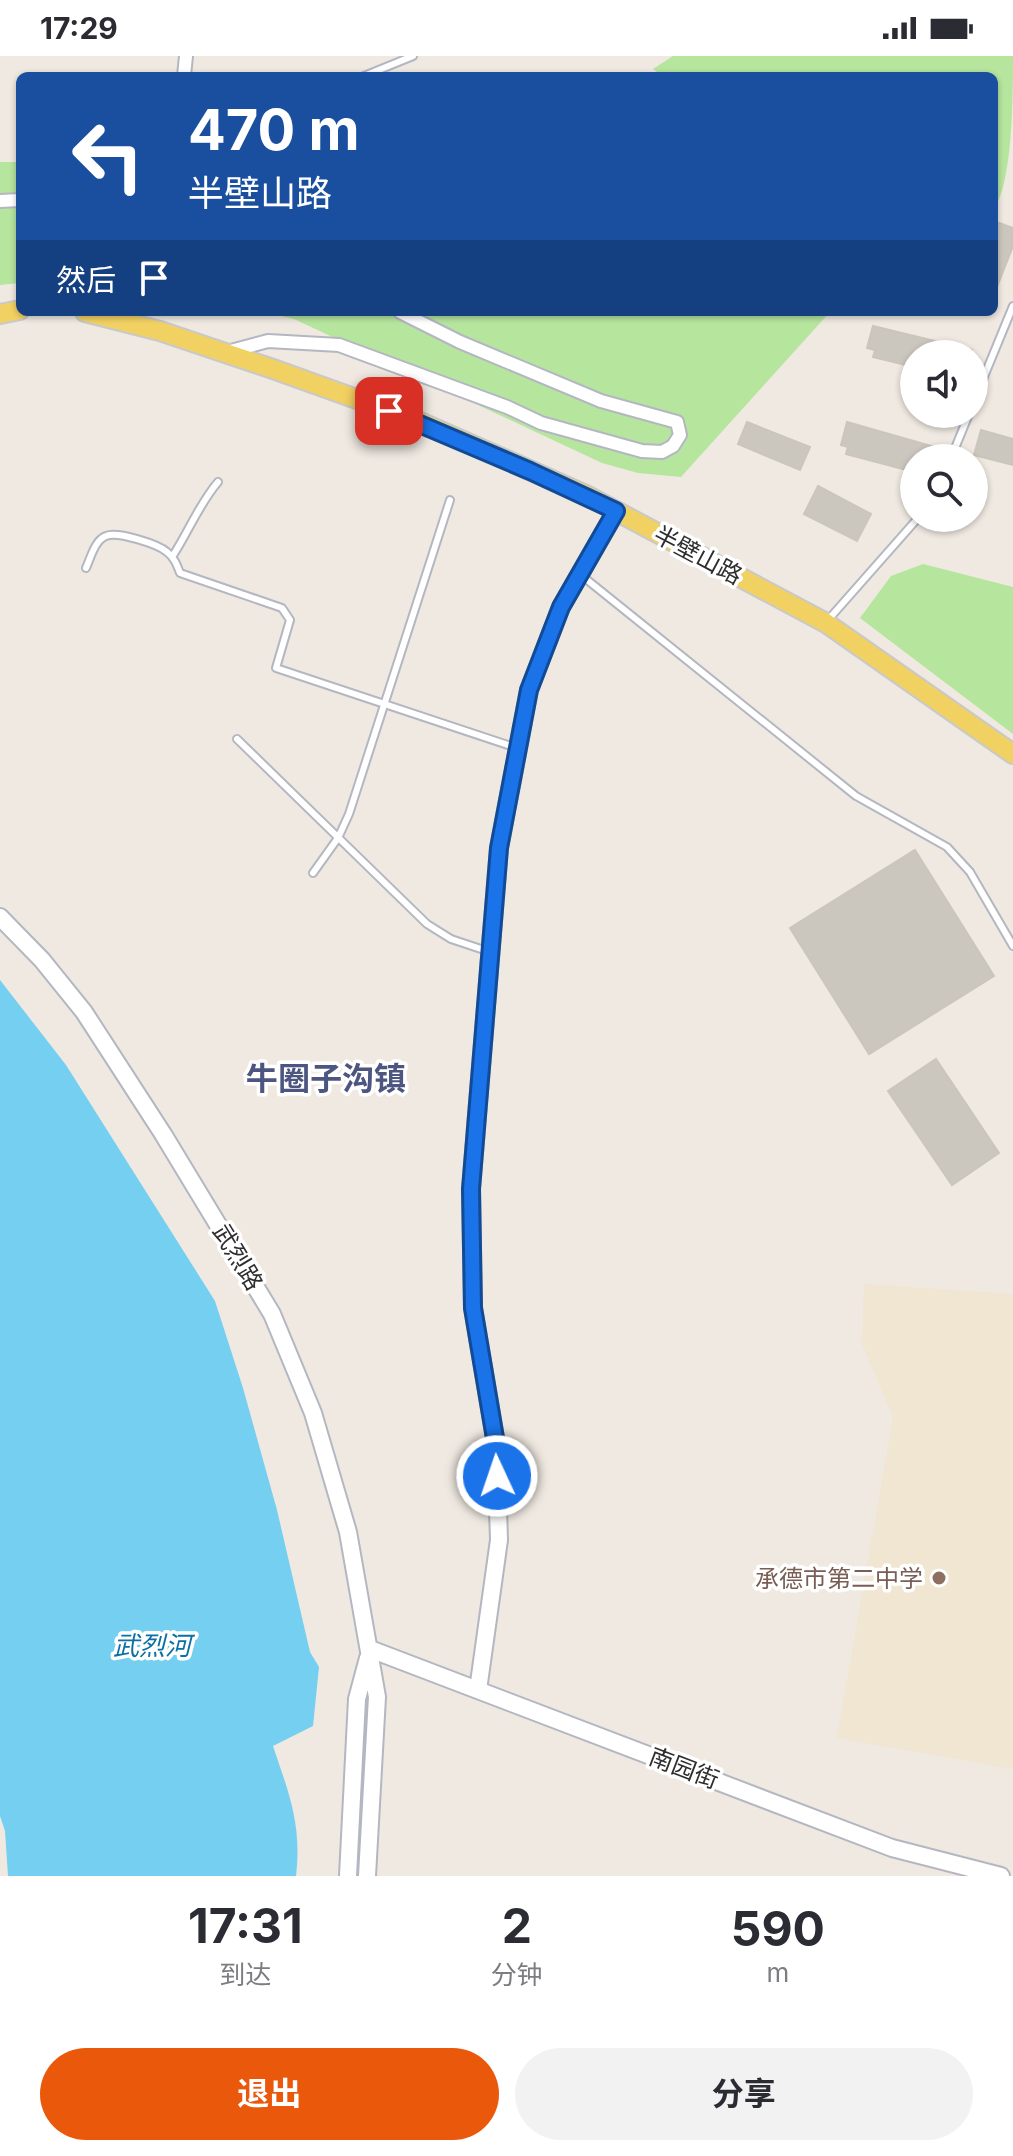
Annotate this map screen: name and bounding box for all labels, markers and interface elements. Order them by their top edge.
text: 17:29 [40,10,118,46]
text: 470 m [188,96,360,164]
icon: left [56,104,160,208]
text: 半壁山路 [188,171,332,215]
icon: arrive [132,256,176,300]
text: 然后 [56,262,116,298]
map controls [900,340,988,532]
button: sound [900,340,988,428]
pin [355,377,423,445]
icon: arrive [367,389,411,433]
button: search [900,444,988,532]
street label: 半壁山路 [649,520,747,590]
district label: 牛圈子沟镇 [246,1059,406,1098]
street label: 武烈路 [207,1219,269,1295]
position arrow [455,1434,539,1518]
place label: 承德市第二中学 [755,1564,923,1593]
marker: 承德市第二中学 [930,1569,948,1587]
water label: 武烈河 [113,1630,196,1661]
street label: 南园街 [645,1742,723,1794]
text: 17:31 [188,1896,303,1955]
text: 2 [502,1896,532,1955]
text: 590 [731,1899,825,1958]
text: m [766,1957,789,1988]
text: 到达 [219,1959,271,1990]
text: 分钟 [491,1959,543,1990]
button: 退出 [40,2048,499,2140]
button: 分享 [515,2048,973,2140]

